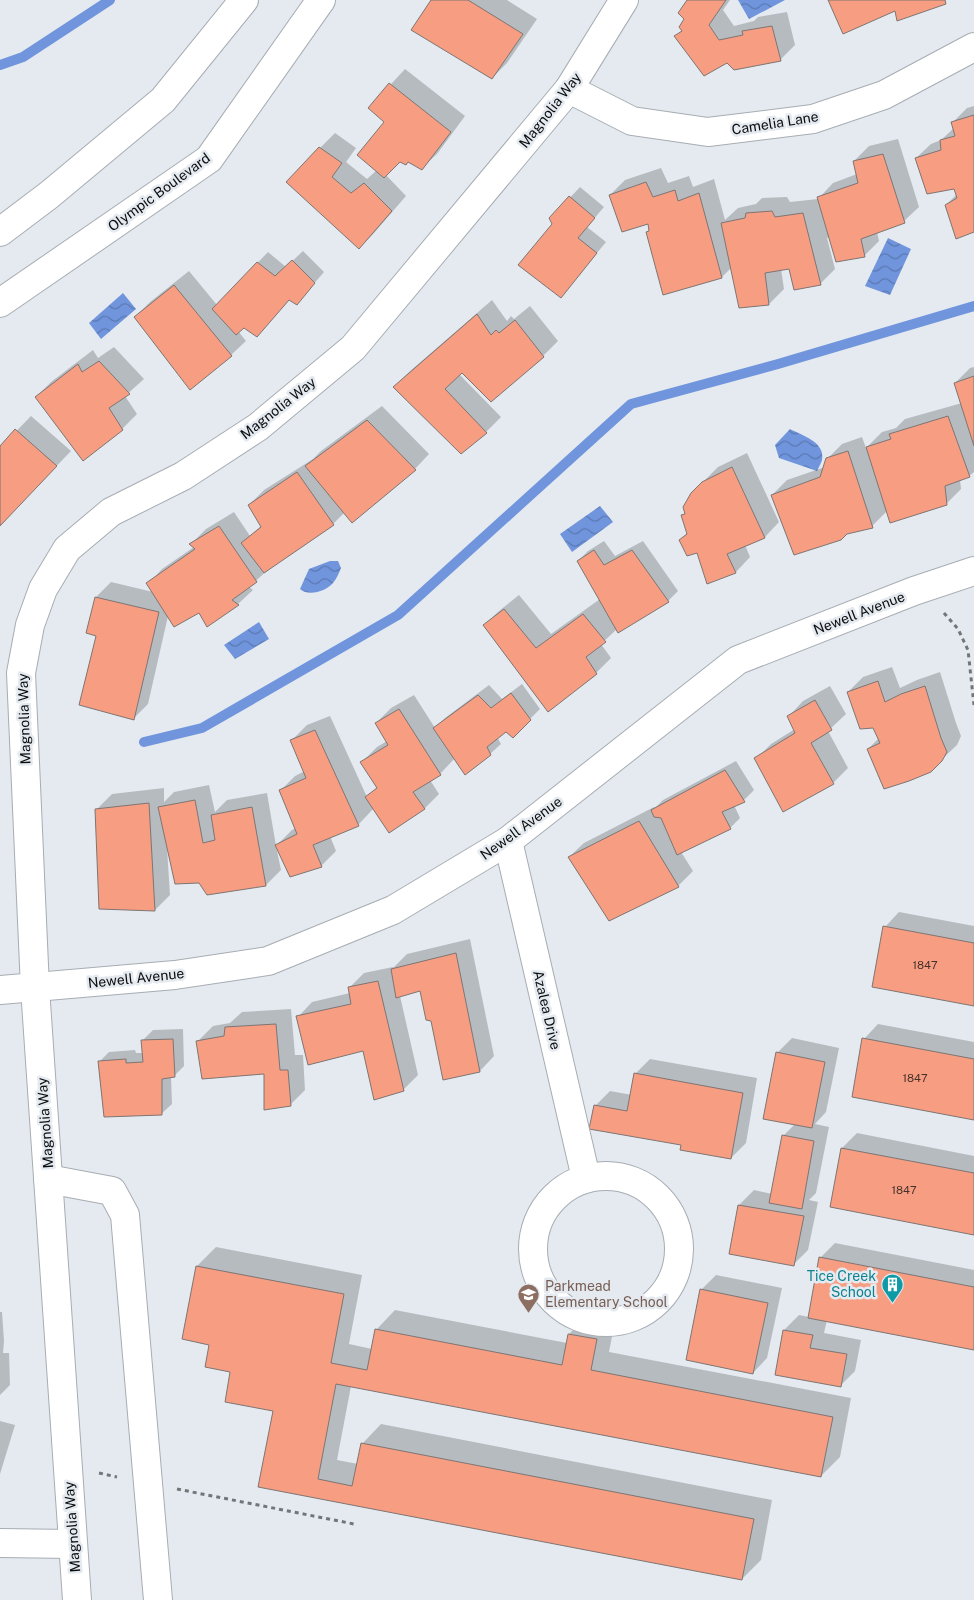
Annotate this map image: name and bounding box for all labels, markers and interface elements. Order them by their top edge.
street label: Magnolia Way [516,69,585,151]
street label: Camelia Lane [730,108,820,138]
street label: Olympic Boulevard [105,150,213,234]
street label: Magnolia Way [237,373,319,442]
street label: Newell Avenue [811,588,907,638]
street label: Magnolia Way [14,673,34,765]
street label: Newell Avenue [477,793,565,863]
house number: 1847 [912,959,938,971]
street label: Newell Avenue [87,965,185,991]
street label: Azalea Drive [530,969,564,1051]
house number: 1847 [902,1072,928,1084]
street label: Magnolia Way [34,1077,56,1169]
house number: 1847 [891,1184,917,1196]
place label: Tice Creek School [807,1268,876,1300]
building icon: Tice Creek School [880,1272,904,1303]
place label: Parkmead Elementary School [545,1278,668,1310]
school or university icon: Parkmead Elementary School [517,1282,541,1313]
street label: Magnolia Way [61,1481,83,1573]

